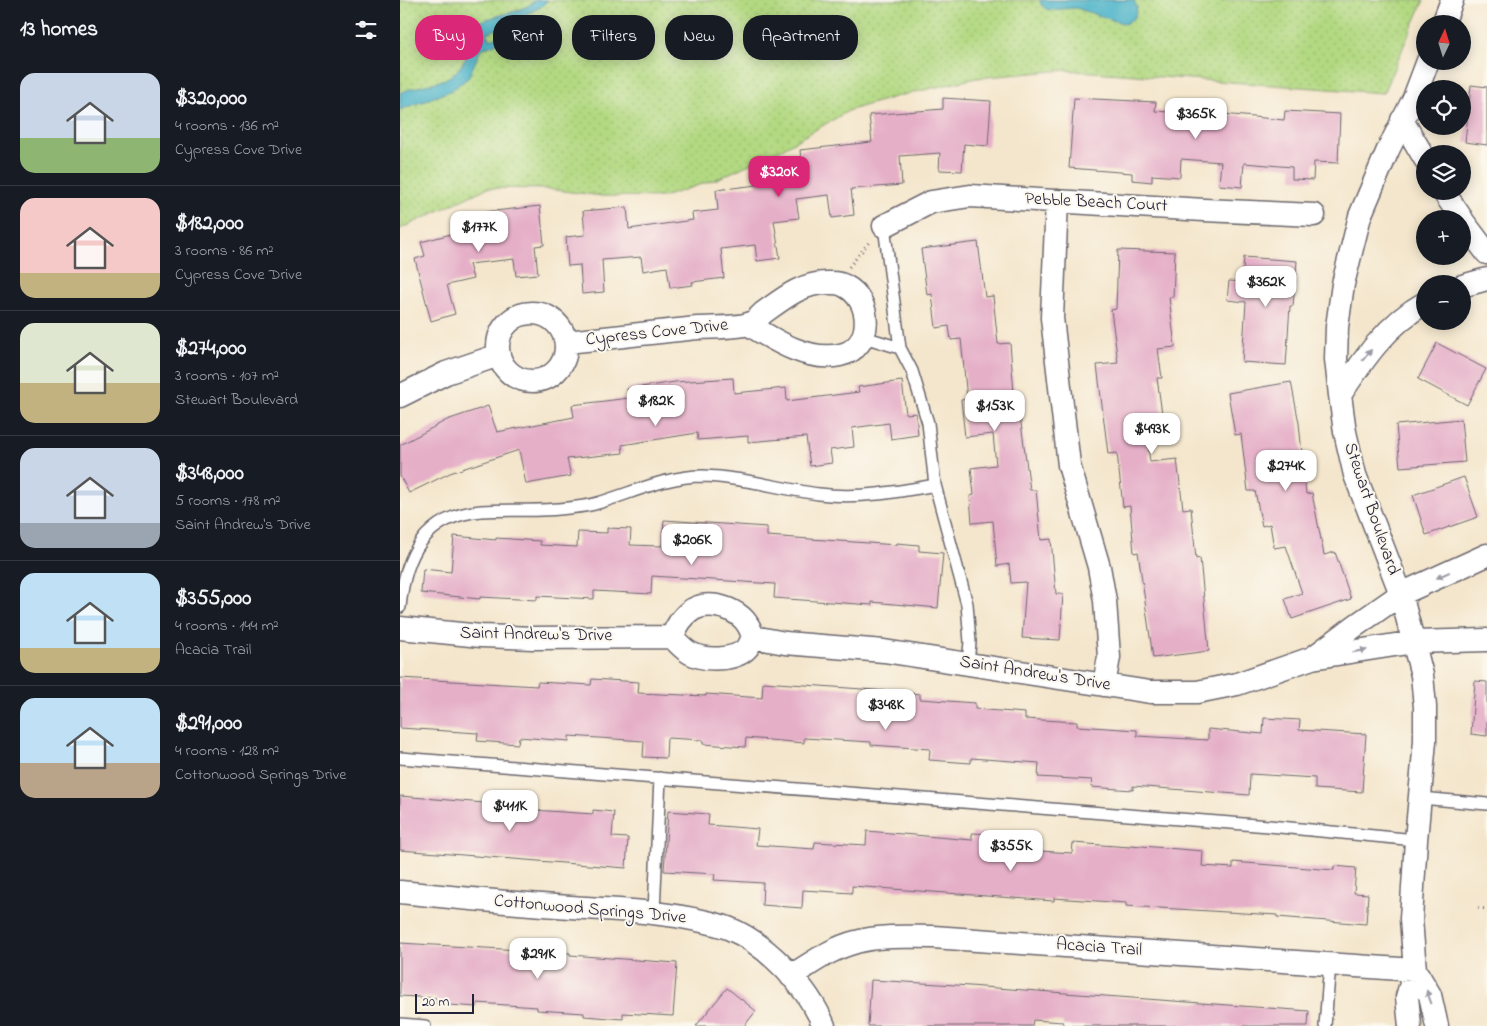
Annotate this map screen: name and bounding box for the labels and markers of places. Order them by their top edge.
pin: $365K [1161,98,1231,140]
pin: $320K [744,156,814,198]
pin: $177K [444,210,514,253]
pin: $362K [1231,266,1301,308]
pin: $182K [621,384,691,427]
pin: $153K [960,390,1030,432]
pin: $493K [1117,412,1187,455]
pin: $274K [1251,450,1321,492]
pin: $206K [657,524,727,566]
pin: $348K [851,688,921,731]
pin: $411K [475,790,545,832]
pin: $355K [976,830,1046,872]
pin: $291K [503,938,573,980]

